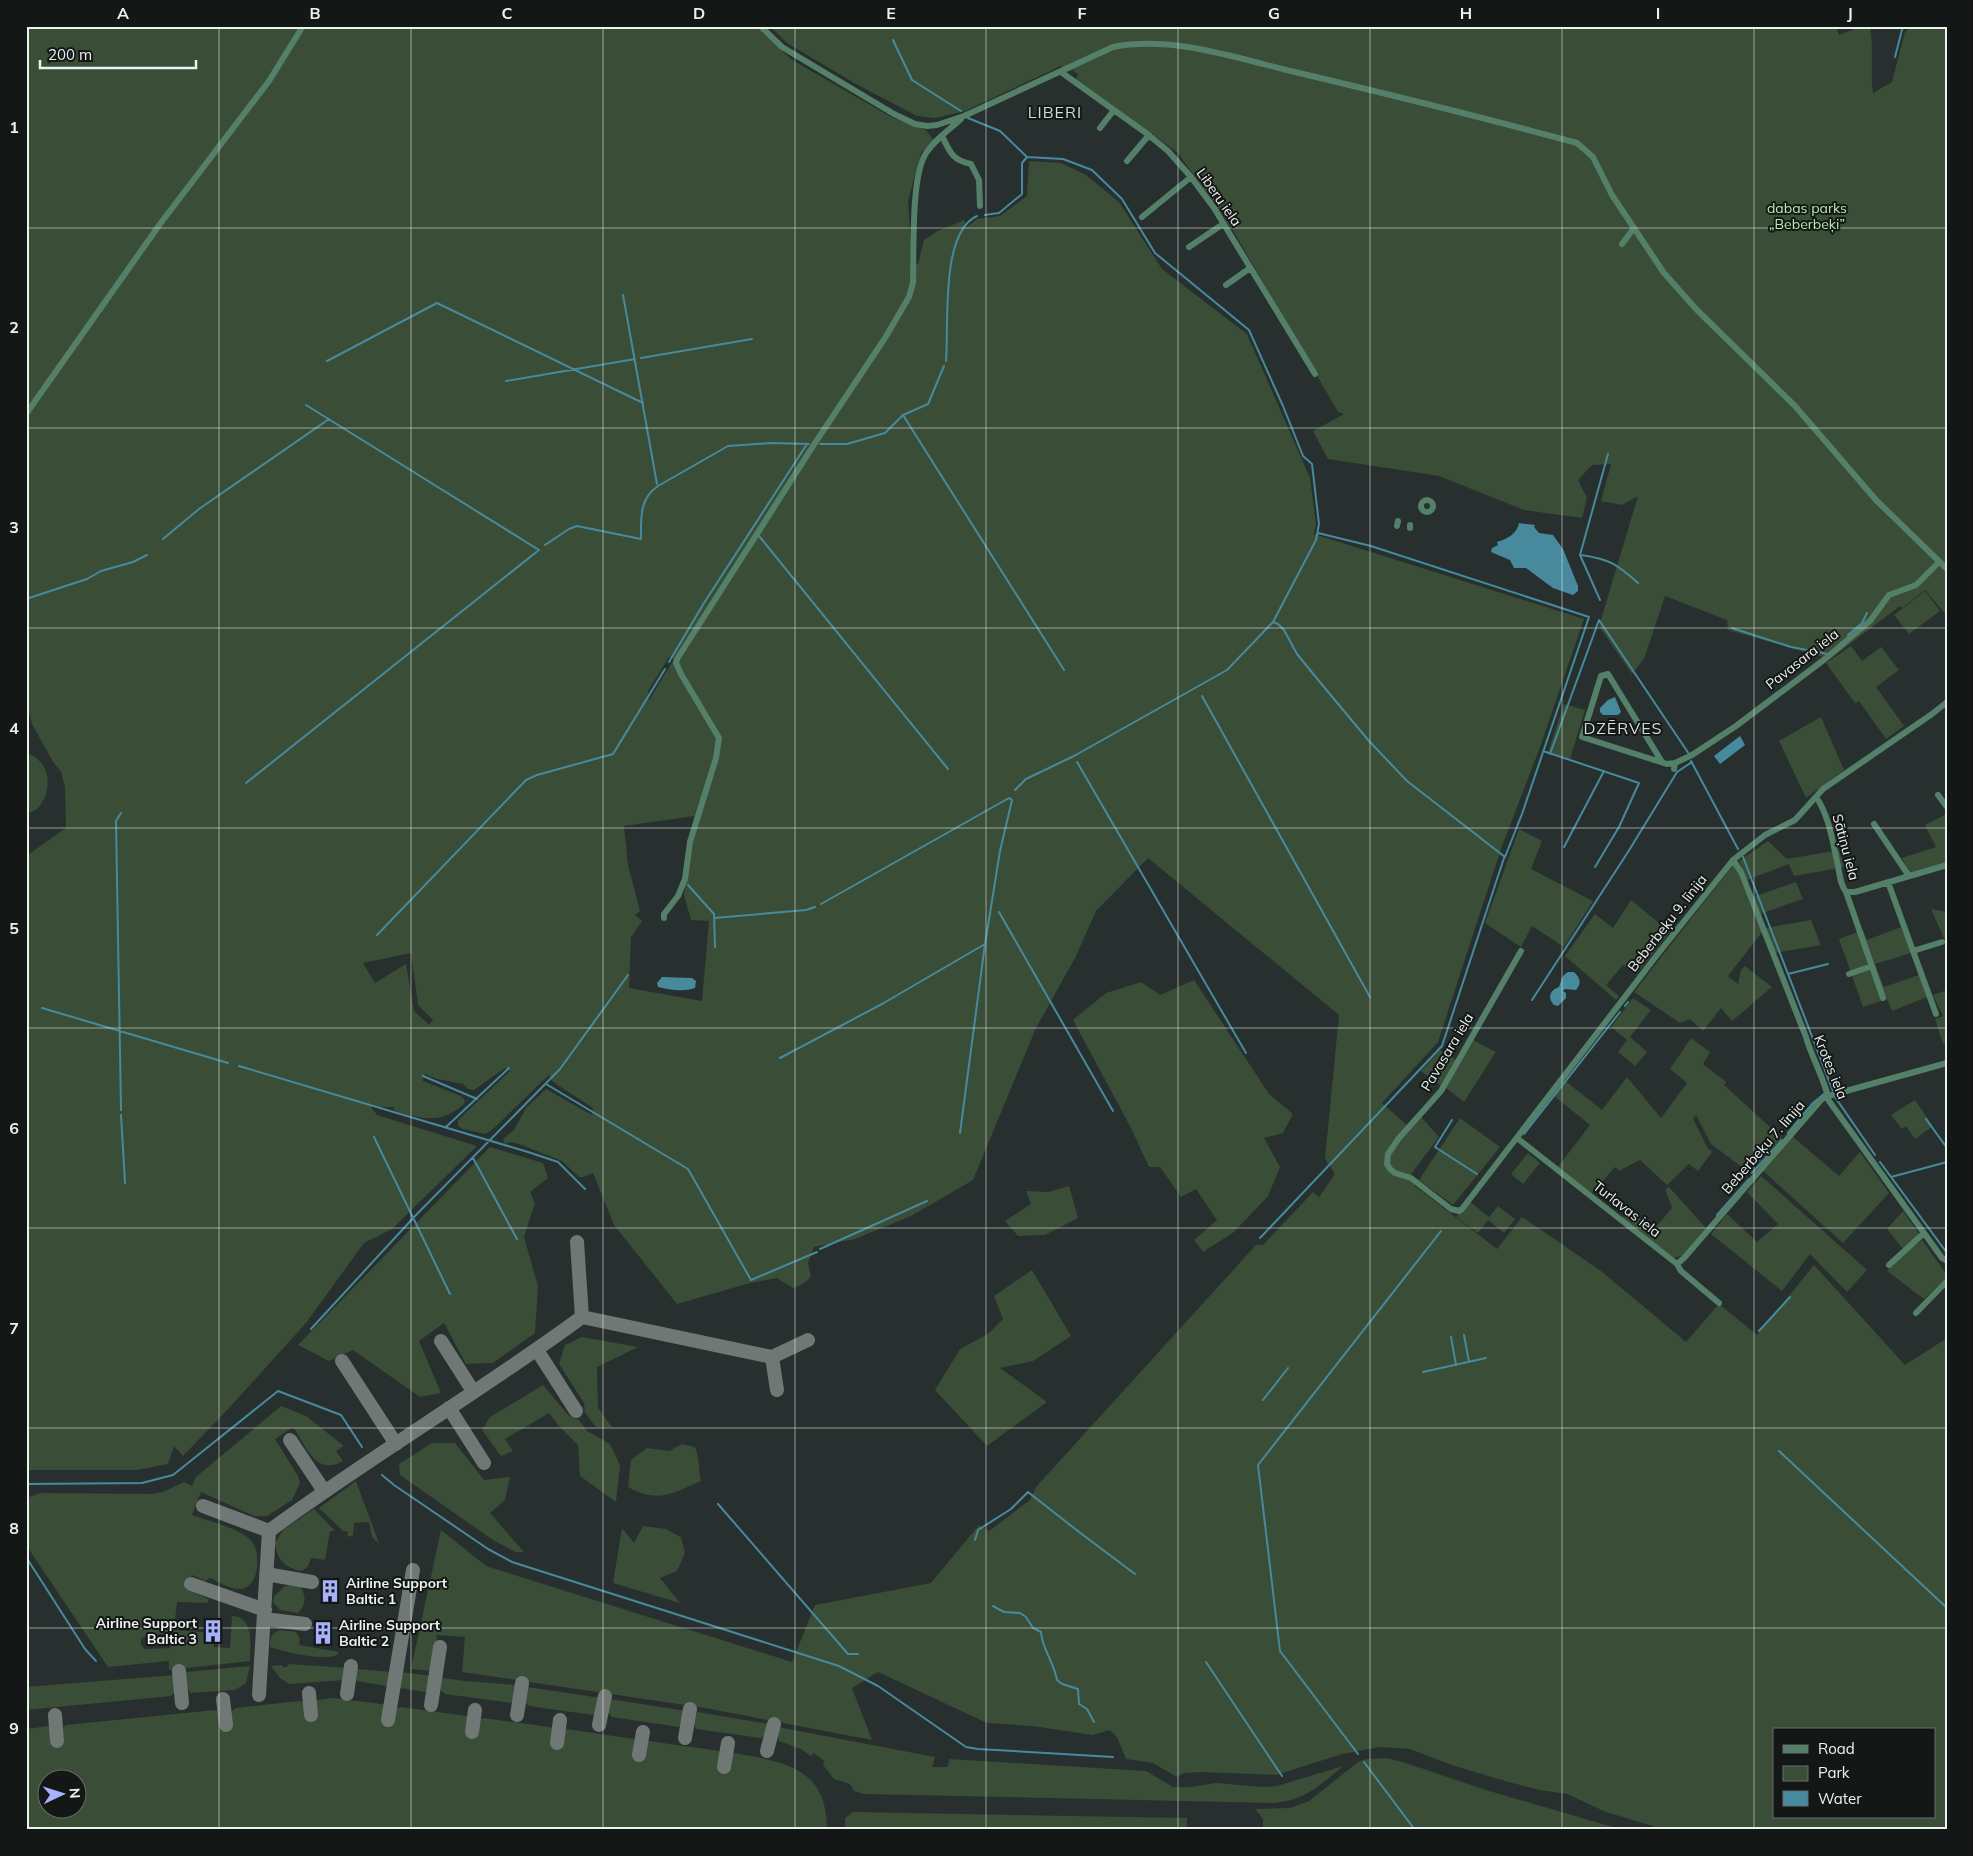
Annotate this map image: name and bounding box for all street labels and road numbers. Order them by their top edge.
street label: Liberu iela [1193,165,1245,229]
street label: Pavasara iela [1762,625,1842,693]
street label: Sātiņu iela [1829,812,1863,882]
street label: Beberbeķu 9. līnija [1623,871,1711,975]
street label: Pavasara iela [1417,1010,1477,1094]
street label: Krotes iela [1810,1032,1852,1102]
street label: Beberbeķu 7. līnija [1717,1096,1809,1198]
street label: Turlavas iela [1589,1177,1665,1241]

